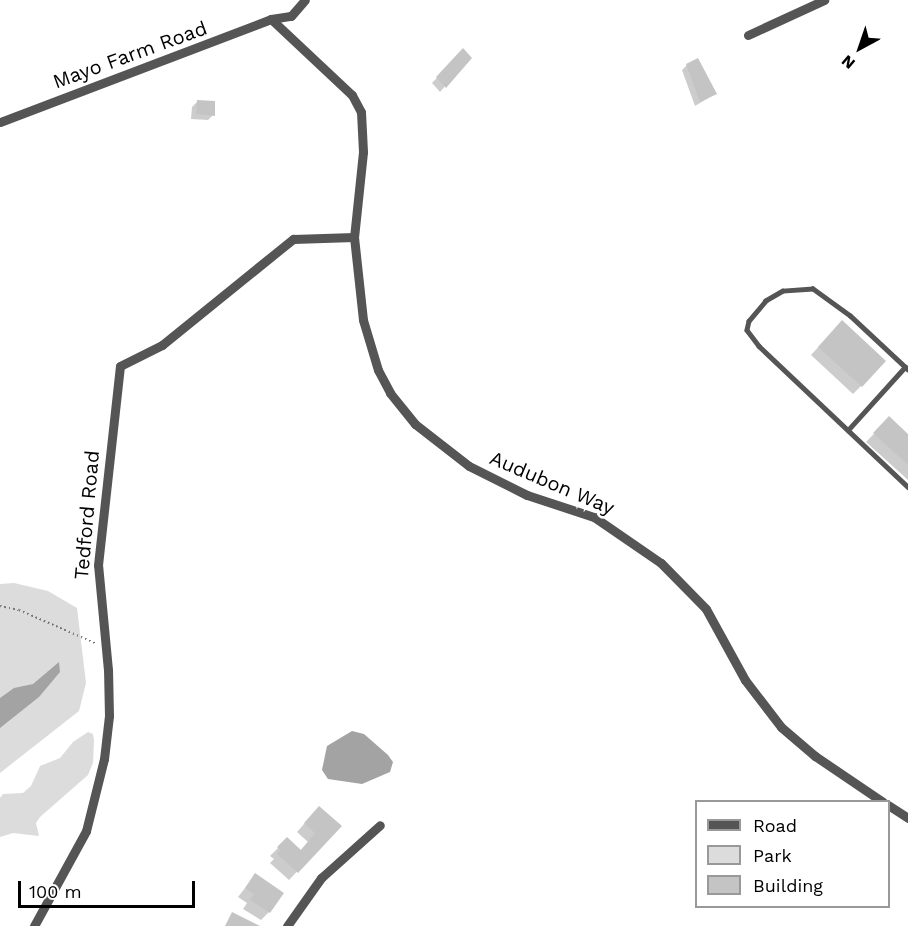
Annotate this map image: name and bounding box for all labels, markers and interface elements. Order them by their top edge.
street label: Mayo Farm Road [50,16,210,94]
north arrow [830,18,890,78]
text: N [837,51,859,73]
street label: Audubon Way [486,446,618,520]
street label: Tedford Road [69,449,105,581]
legend [695,800,890,908]
text: Road [753,815,797,836]
text: Park [753,845,792,866]
scale bar [21,869,198,907]
text: Building [753,875,823,896]
text: 100 m [29,881,82,902]

